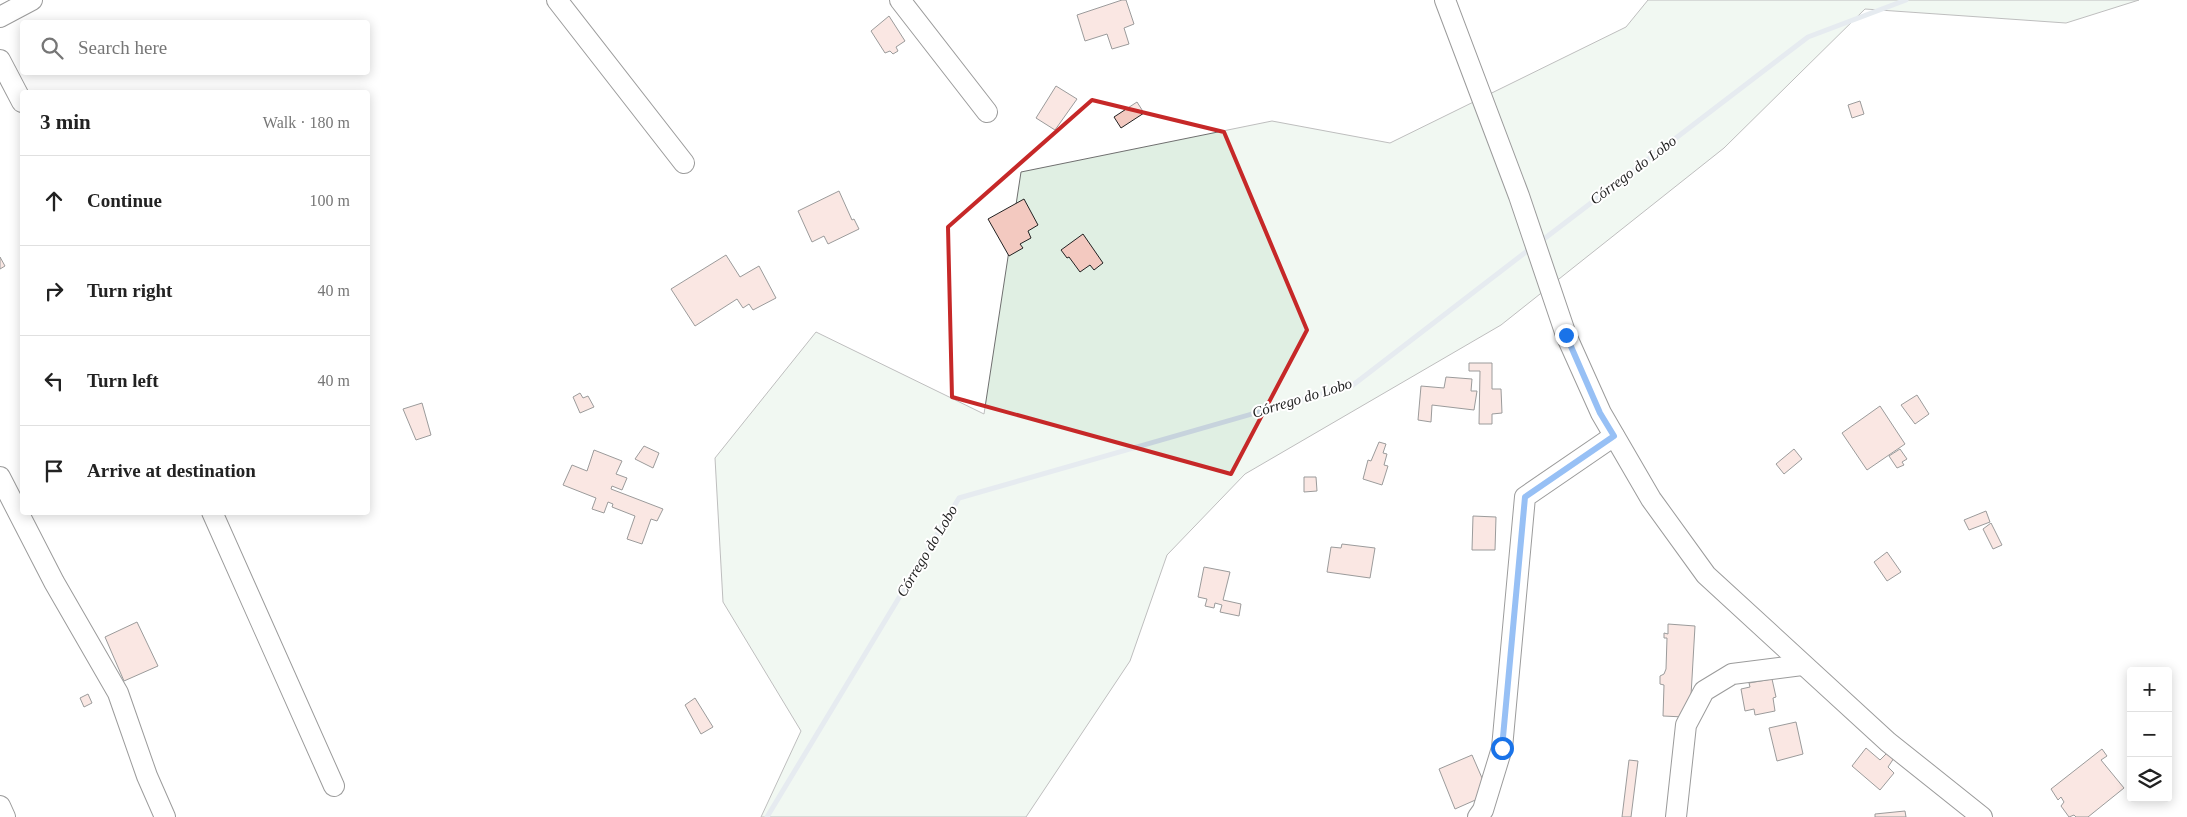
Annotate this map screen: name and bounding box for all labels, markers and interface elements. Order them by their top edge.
search box [20,20,370,75]
icon: search [38,34,66,62]
text: Search here [78,37,167,58]
text: 3 min [40,110,91,134]
text: Walk · 180 m [263,114,350,131]
water label: Córrego do Lobo [1587,132,1680,208]
icon: ahead [40,187,68,215]
text: Continue [87,190,162,211]
text: 100 m [310,192,350,209]
icon: right [40,277,68,305]
text: Turn right [87,280,172,301]
text: 40 m [318,282,350,299]
route end [1555,324,1578,347]
icon: left [40,367,68,395]
text: Turn left [87,370,159,391]
text: 40 m [318,372,350,389]
water label: Córrego do Lobo [1250,375,1354,421]
icon: arrive [40,457,68,485]
text: Arrive at destination [87,460,256,481]
water label: Córrego do Lobo [893,502,961,600]
map controls [2127,667,2172,802]
button: + [2127,667,2172,712]
button: − [2127,712,2172,757]
route start [1491,737,1514,760]
button: layers [2127,757,2172,802]

